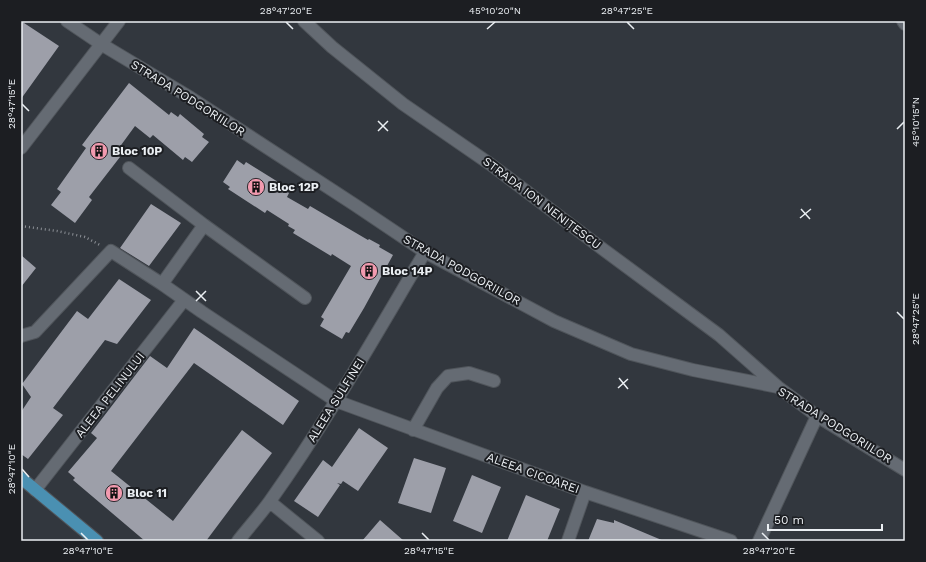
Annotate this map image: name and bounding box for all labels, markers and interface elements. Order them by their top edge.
text: 28°47'20"E [260,5,312,16]
text: 45°10'20"N [469,5,521,16]
text: 28°47'25"E [601,5,653,16]
street label: STRADA PODGORIILOR [128,57,248,139]
text: 28°47'15"E [6,79,17,129]
text: 45°10'15"N [910,97,921,147]
building icon: Bloc 10P [89,141,109,161]
place label: Bloc 10P [112,144,162,158]
street label: STRADA ION NENIȚESCU [480,154,604,252]
building icon: Bloc 12P [246,177,266,197]
place label: Bloc 12P [269,180,319,194]
street label: STRADA PODGORIILOR [401,232,523,308]
building icon: Bloc 14P [359,261,379,281]
place label: Bloc 14P [382,264,432,278]
text: 28°47'25"E [910,293,921,345]
street label: ALEEA PELINULUI [72,350,148,440]
street label: ALEEA SULFINEI [305,355,367,445]
street label: STRADA PODGORIILOR [775,384,895,466]
text: 28°47'10"E [6,444,17,494]
street label: ALEEA CICOAREI [485,450,581,496]
building icon: Bloc 11 [104,483,124,503]
place label: Bloc 11 [127,486,167,500]
scale bar [768,506,882,532]
text: 50 m [774,513,804,527]
text: 28°47'10"E [63,545,113,556]
text: 28°47'15"E [404,545,454,556]
text: 28°47'20"E [743,545,795,556]

